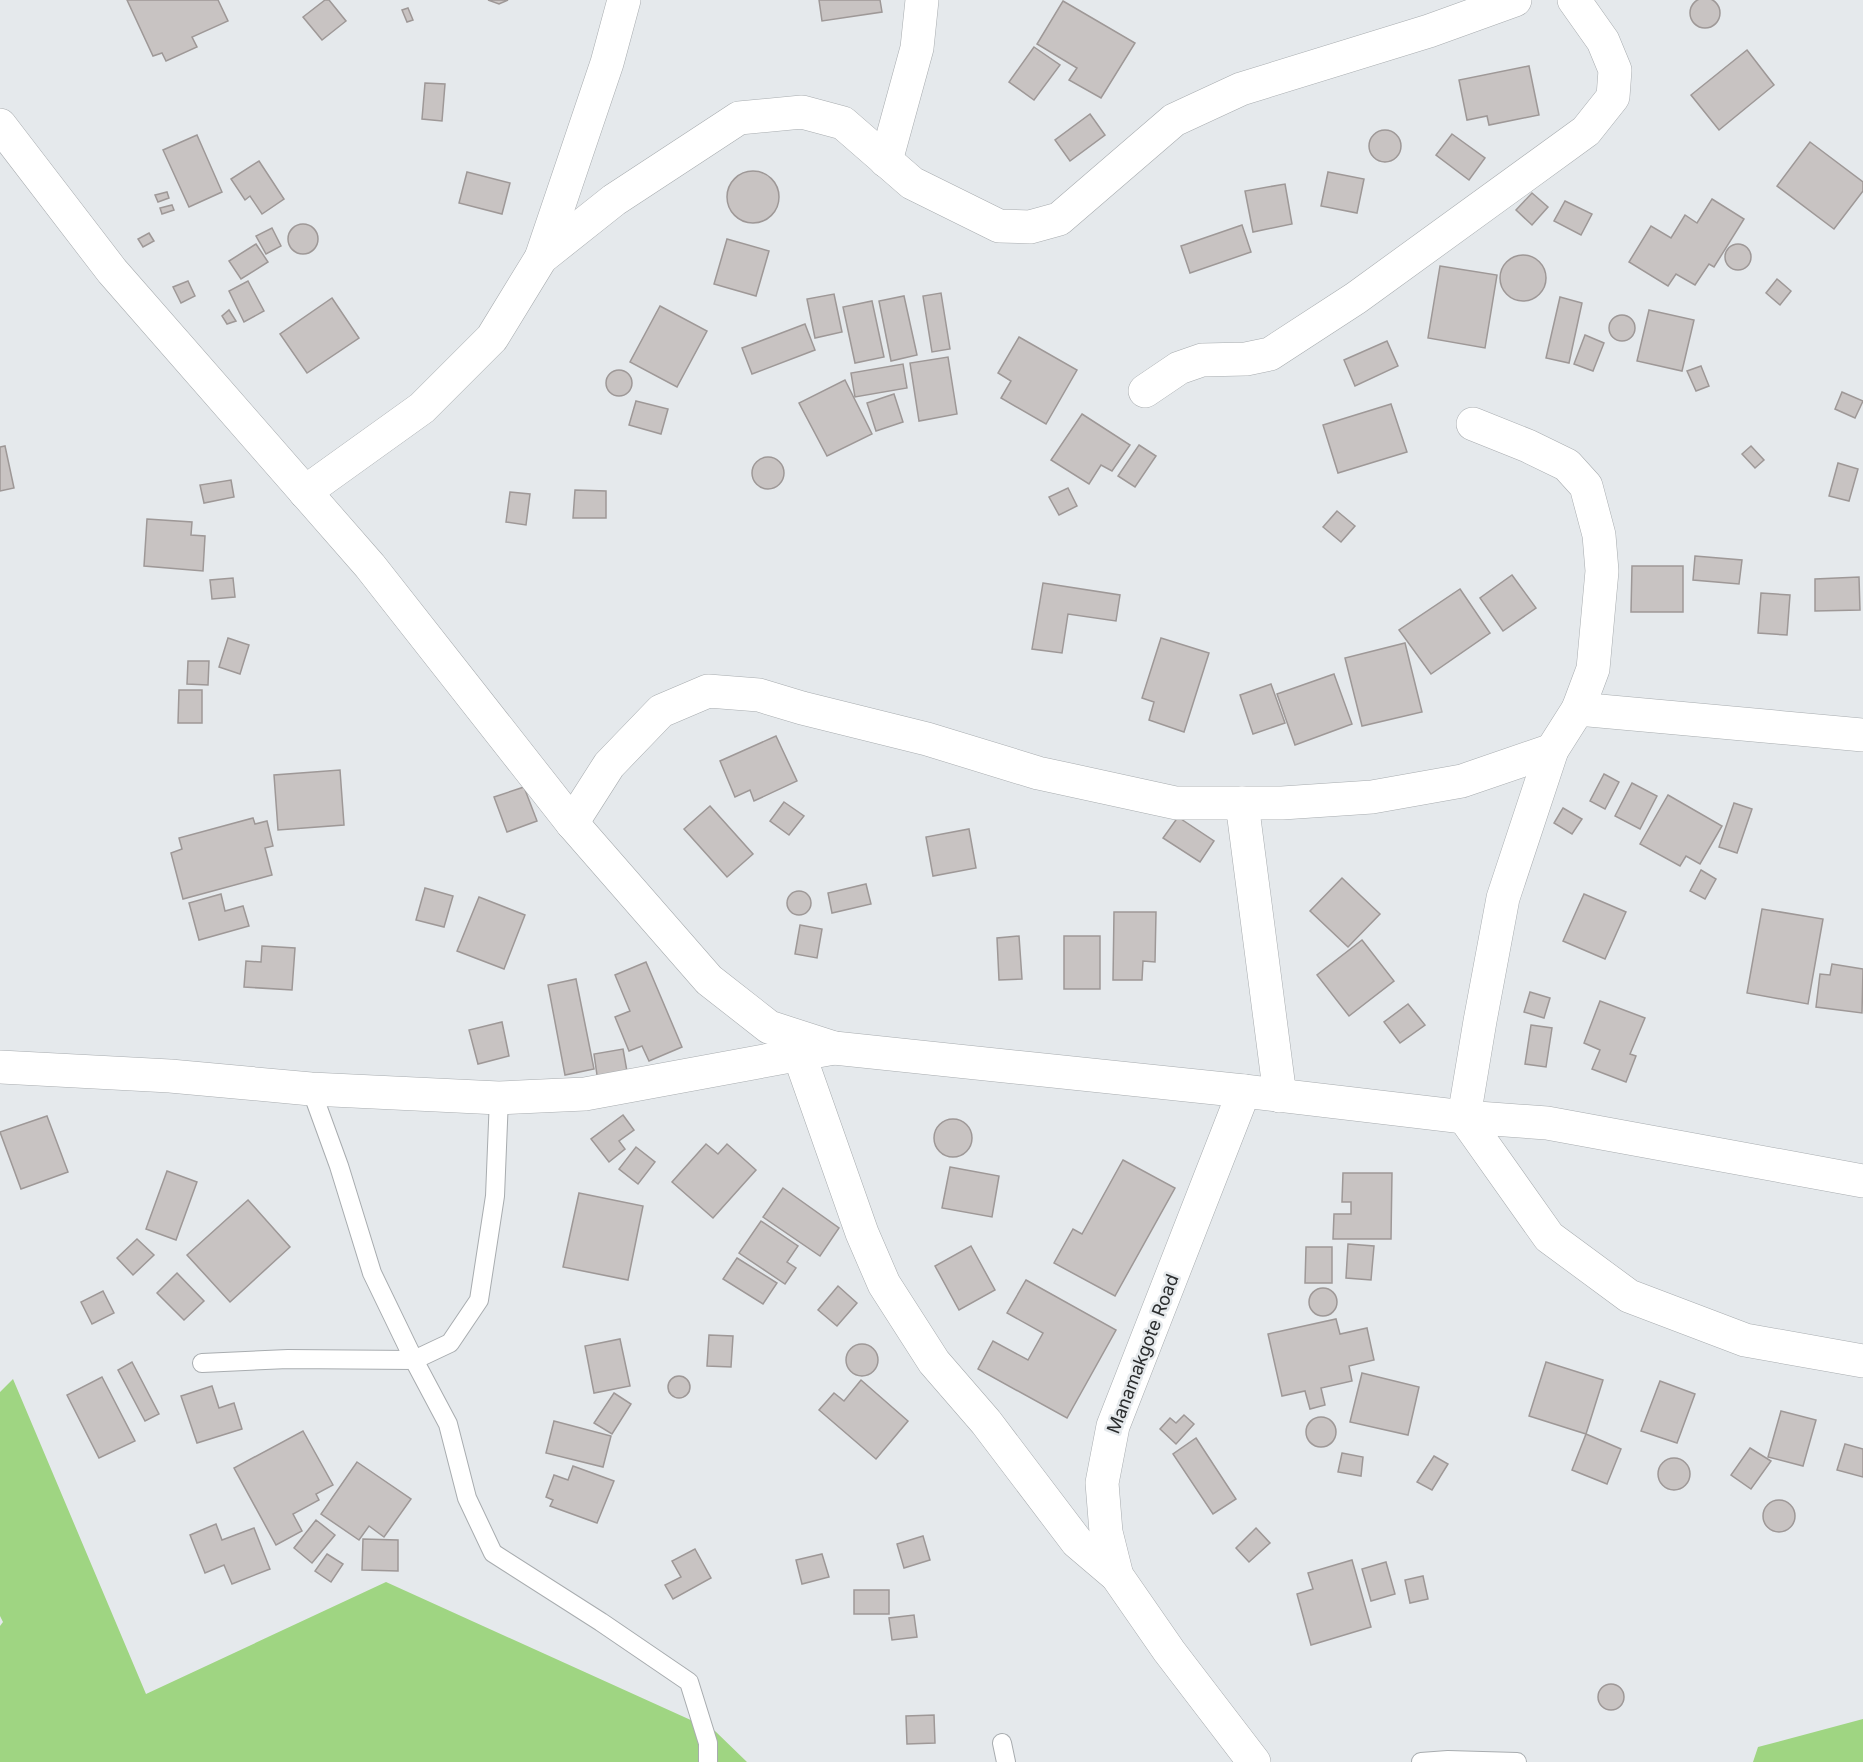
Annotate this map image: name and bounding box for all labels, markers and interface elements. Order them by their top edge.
street label: Manamakgote Road [1102,1271,1183,1436]

